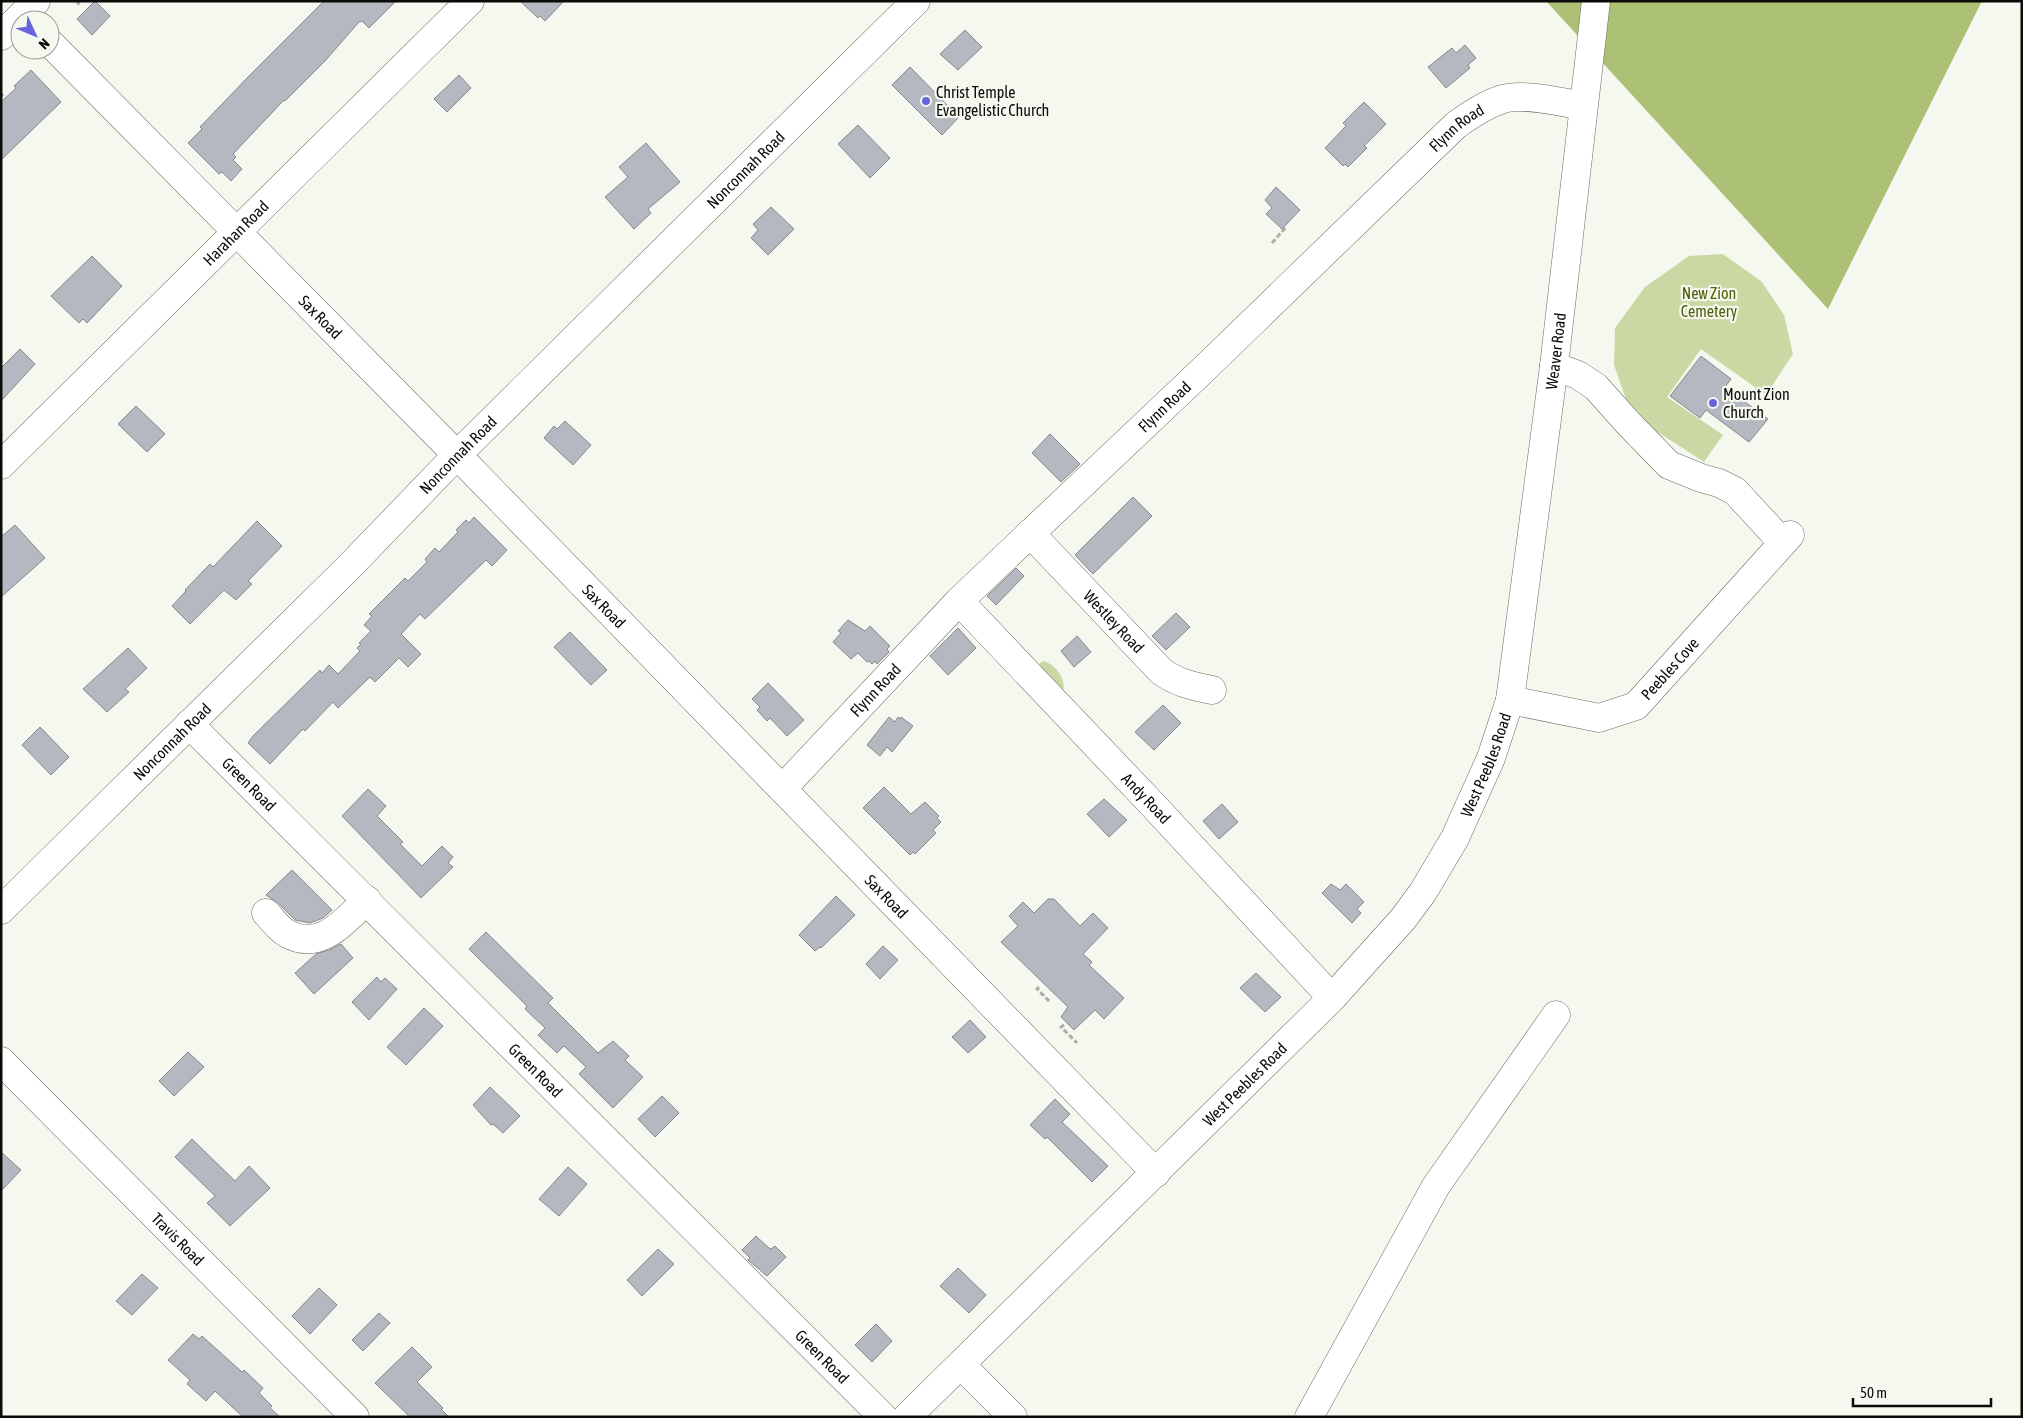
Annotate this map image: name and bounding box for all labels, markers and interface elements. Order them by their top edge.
north arrow [10,10,60,60]
text: N [36,36,53,53]
place label: Christ Temple Evangelistic Church [936,83,1049,120]
marker: Christ Temple Evangelistic Church [920,95,932,107]
street label: Flynn Road [1425,100,1487,155]
street label: Nonconnah Road [703,127,788,212]
street label: Harahan Road [199,197,272,269]
park label: New Zion Cemetery [1681,284,1738,321]
street label: Sax Road [295,292,346,342]
street label: Weaver Road [1542,312,1569,391]
street label: Flynn Road [1134,378,1194,436]
place label: Mount Zion Church [1723,385,1790,421]
marker: Mount Zion Church [1707,397,1719,409]
street label: Nonconnah Road [416,412,500,497]
street label: Sax Road [579,581,629,632]
street label: Westley Road [1080,587,1148,656]
street label: Peebles Cove [1637,634,1702,703]
street label: Flynn Road [846,660,904,720]
street label: Nonconnah Road [129,699,214,784]
street label: West Peebles Road [1457,710,1514,819]
street label: Green Road [219,754,280,815]
street label: Andy Road [1118,769,1174,827]
street label: Sax Road [862,871,912,922]
street label: West Peebles Road [1199,1039,1290,1129]
street label: Green Road [505,1040,566,1101]
street label: Travis Road [148,1209,208,1269]
street label: Green Road [792,1326,853,1387]
scale bar [1853,1376,1990,1408]
text: 50 m [1860,1384,1887,1401]

